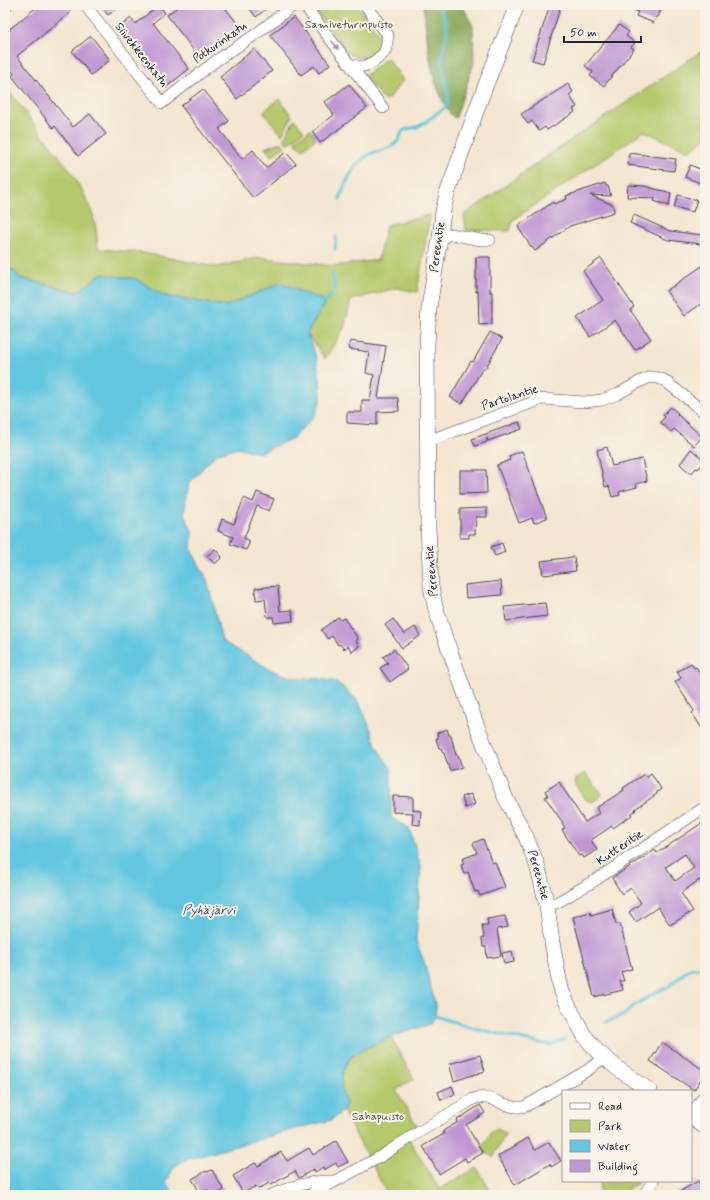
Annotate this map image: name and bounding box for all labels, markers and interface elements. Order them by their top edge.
park label: Samiveturinpuisto [305,17,393,33]
street label: Potkurinkatu [190,18,250,67]
scale bar [564,18,641,44]
street label: Siivekkeenkatu [111,20,171,91]
text: 50 m [570,25,597,41]
one-way arrow [331,40,340,51]
street label: Pereentie [427,221,449,273]
street label: Partolantie [480,381,540,415]
street label: Pereentie [422,545,442,597]
street label: Kutteritie [593,826,647,870]
street label: Pereentie [523,848,553,902]
water label: Pyhäjärvi [183,902,236,919]
legend [562,1090,692,1182]
text: Road [598,1099,622,1115]
park label: Sahapuisto [352,1109,404,1125]
text: Park [598,1119,622,1135]
text: Water [598,1139,630,1155]
text: Building [598,1159,638,1176]

